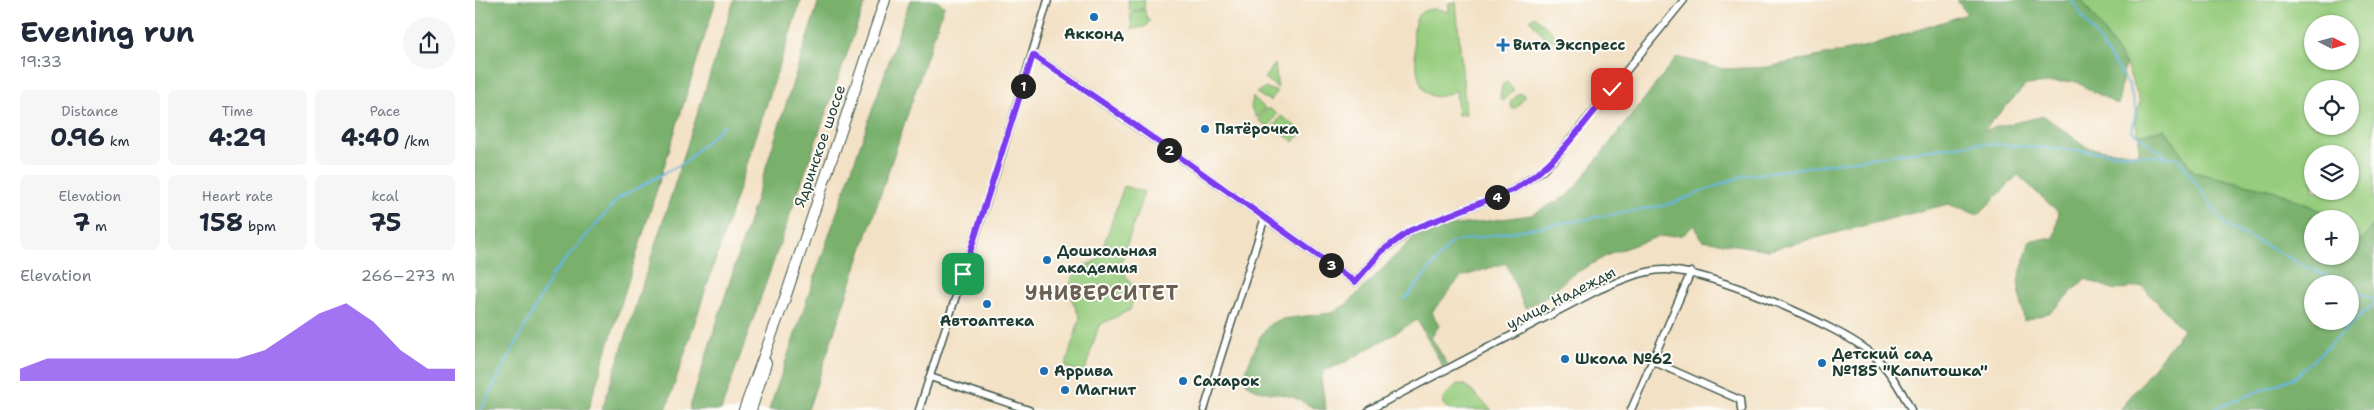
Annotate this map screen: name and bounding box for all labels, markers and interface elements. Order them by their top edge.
marker: Акконд [1088,11,1100,23]
text: Evening run [20,13,195,51]
north arrow [2304,15,2359,70]
map controls [2304,15,2359,330]
button: share [403,17,455,69]
place label: Акконд [1064,24,1124,44]
place label: Вита Экспресс [1513,35,1626,55]
marker: Вита Экспресс [1497,39,1509,51]
text: 19:33 [20,51,62,72]
pin [1591,68,1633,110]
pin: 1 [1011,74,1035,98]
icon: check [1598,75,1626,103]
text: 1 [1020,77,1027,95]
button: locate [2304,80,2359,135]
street label: Ядринское шоссе [790,82,850,210]
text: Distance [61,102,119,120]
text: Time [221,102,254,120]
text: Pace [370,102,401,120]
place label: Пятёрочка [1215,119,1299,139]
text: 0.96 [50,120,105,154]
text: 4:29 [209,120,266,154]
text: 4:40 [341,120,400,154]
marker: Пятёрочка [1199,123,1211,135]
text: km [105,132,130,150]
text: /km [400,132,430,150]
pin: 2 [1157,138,1181,162]
text: 2 [1165,141,1174,159]
button: layers [2304,145,2359,200]
pin: 4 [1485,184,1509,210]
text: Elevation [58,187,121,205]
text: Heart rate [202,187,273,205]
text: kcal [372,187,399,205]
text: 4 [1493,188,1502,206]
text: 7 [73,205,90,239]
text: 158 [199,205,243,239]
text: 75 [369,205,401,239]
button: + [2304,210,2359,265]
text: m [90,217,107,235]
text: bpm [243,217,276,235]
place label: Дошкольная академия [1057,241,1157,278]
pin: 3 [1319,252,1343,278]
pin [942,253,984,295]
marker: Дошкольная академия [1041,254,1053,266]
text: 3 [1327,256,1336,274]
icon: arrive [949,260,977,288]
street label: улица Надежды [1503,262,1619,334]
text: Elevation [20,265,92,286]
text: 266–273 m [361,265,455,286]
button: − [2304,275,2359,330]
district label: УНИВЕРСИТЕТ [1025,280,1179,306]
marker: Автоаптека [981,298,993,310]
place label: Автоаптека [940,311,1035,331]
place label: Детский сад №185 "Капитошка" [1832,344,1988,381]
place label: Школа №62 [1575,349,1673,369]
marker: Школа №62 [1559,353,1571,365]
marker: Детский сад №185 "Капитошка" [1816,357,1828,369]
place label: Аррива [1054,361,1114,381]
marker: Аррива [1038,365,1050,377]
place label: Сахарок [1193,371,1260,391]
marker: Сахарок [1177,375,1189,387]
place label: Магнит [1075,380,1136,400]
marker: Магнит [1059,384,1071,396]

